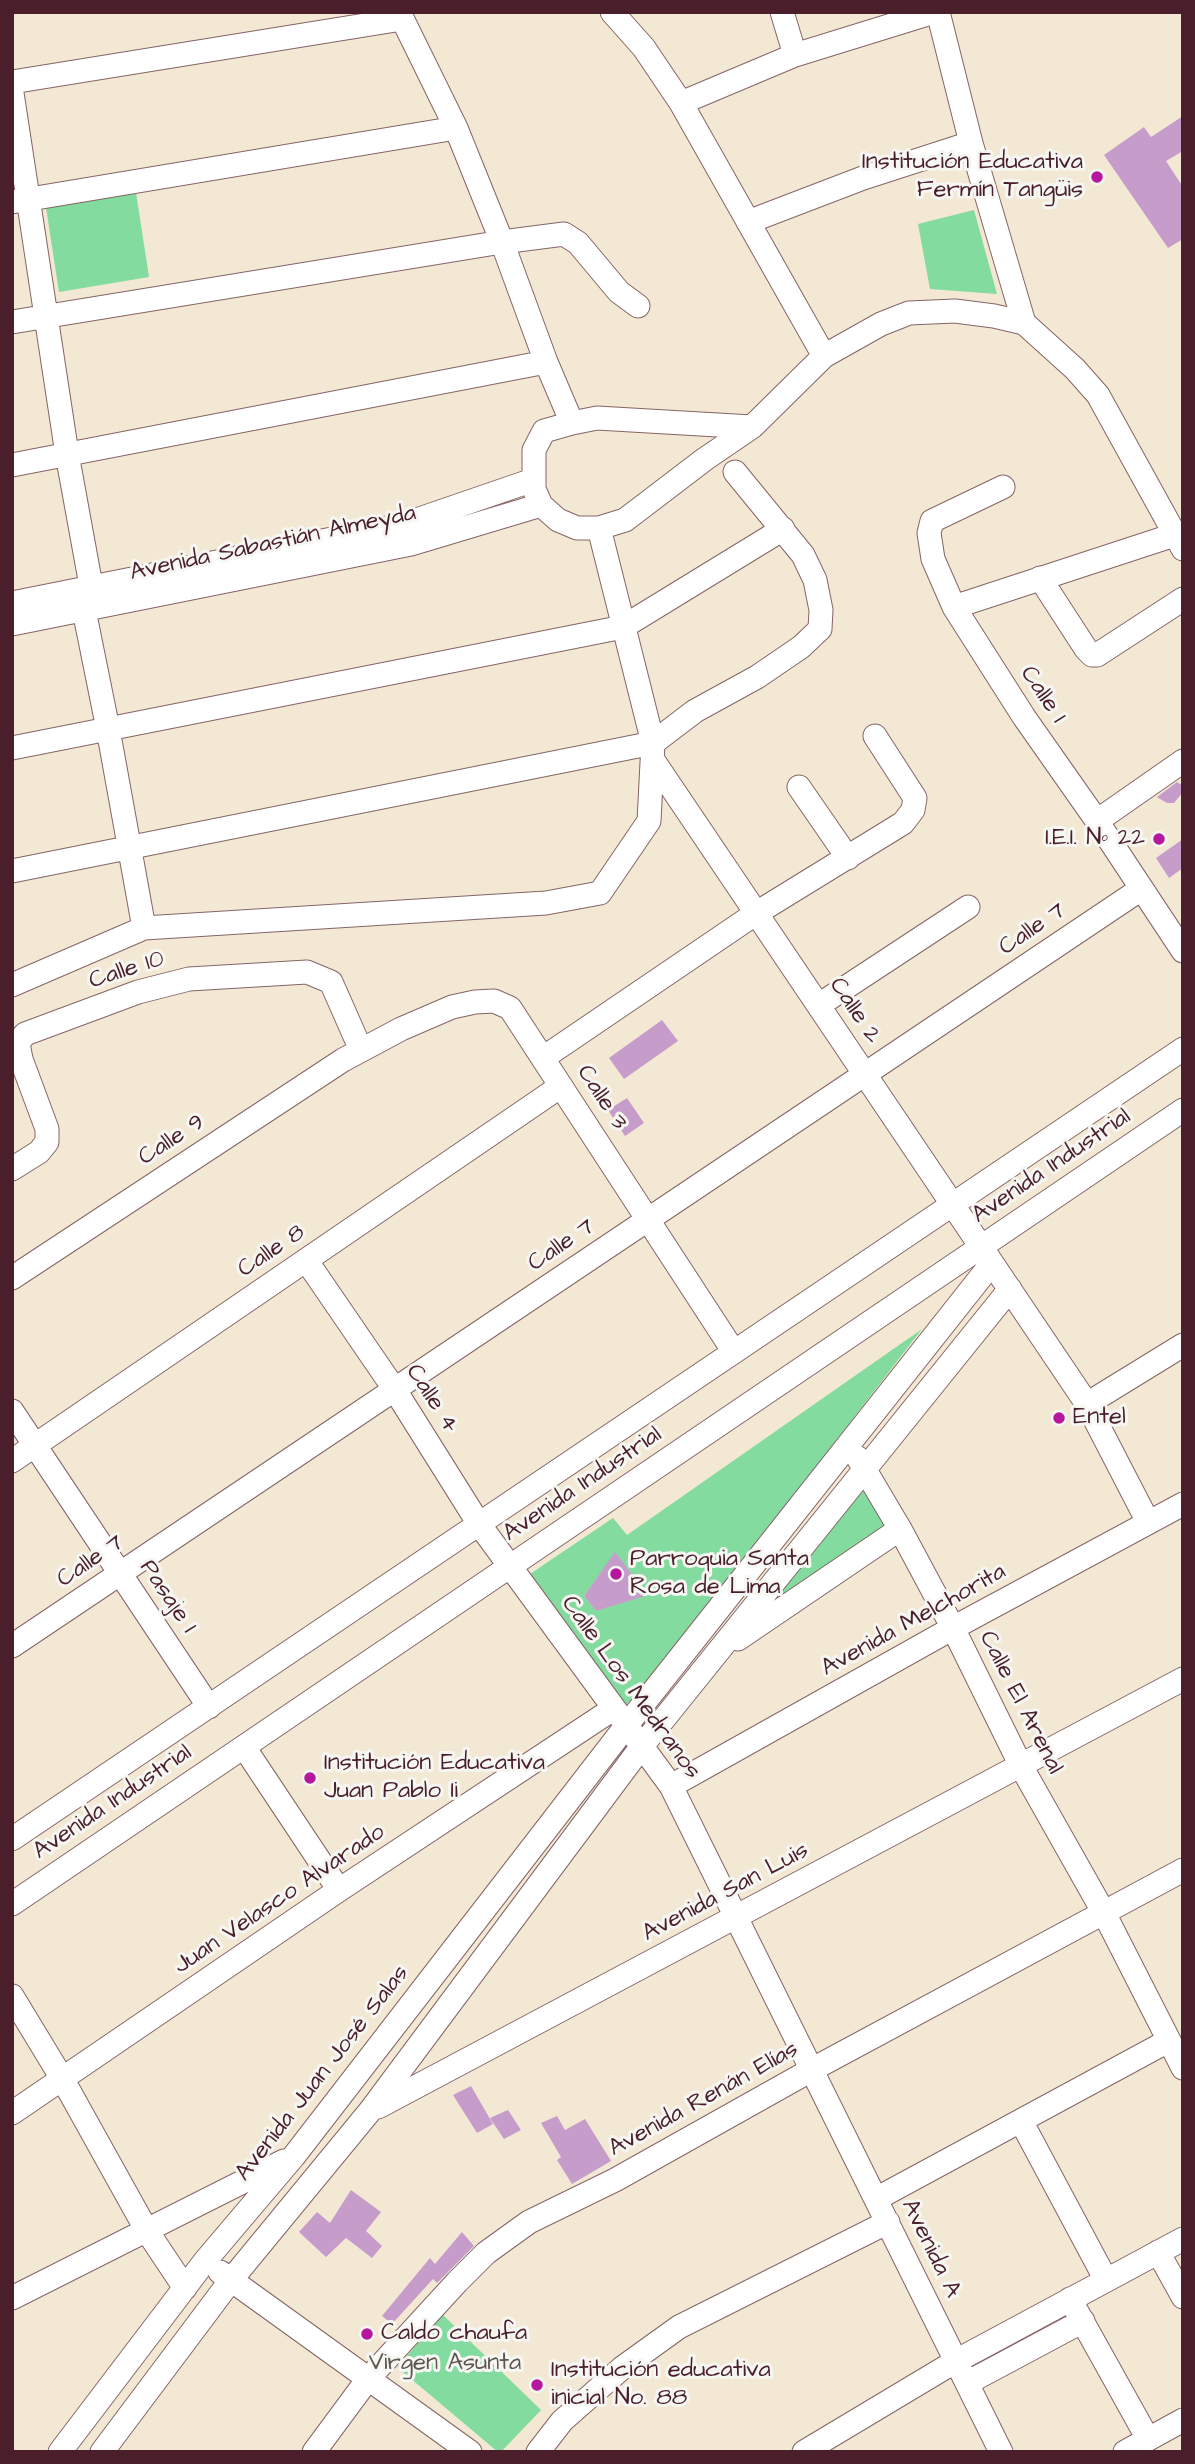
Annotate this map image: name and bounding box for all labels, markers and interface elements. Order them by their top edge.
place label: Institución Educativa Fermín Tangüis [862,149,1083,205]
marker: Institución Educativa Fermín Tangüis [1089,169,1105,185]
street label: Avenida Sabastián Almeyda [127,500,419,588]
street label: Calle 1 [1013,661,1071,729]
place label: I.E.I. Nº 22 [1045,825,1145,853]
marker: I.E.I. Nº 22 [1151,831,1167,847]
street label: Calle 7 [994,897,1072,963]
street label: Calle 10 [86,945,168,997]
street label: Calle 2 [822,973,886,1049]
street label: Calle 3 [569,1060,633,1136]
street label: Avenida Industrial [967,1103,1137,1231]
street label: Calle 9 [134,1109,210,1173]
street label: Calle 7 [523,1213,601,1279]
street label: Calle 8 [233,1219,311,1285]
street label: Calle 4 [398,1359,464,1439]
place label: Entel [1073,1404,1126,1432]
marker: Entel [1051,1410,1067,1426]
street label: Avenida Industrial [498,1421,668,1549]
street label: Calle 7 [52,1529,130,1595]
place label: Parroquia Santa Rosa de Lima [630,1546,809,1602]
street label: Pasaje 1 [132,1555,202,1639]
street label: Avenida Melchorita [817,1558,1011,1684]
marker: Parroquia Santa Rosa de Lima [608,1566,624,1582]
street label: Calle Los Medranos [554,1591,706,1785]
street label: Calle El Arenal [972,1627,1068,1779]
street label: Avenida Industrial [28,1739,198,1867]
place label: Institución Educativa Juan Pablo Ii [324,1750,545,1806]
marker: Institución Educativa Juan Pablo Ii [302,1770,318,1786]
street label: Juan Velasco Alvarado [169,1819,391,1981]
street label: Avenida San Luis [638,1837,814,1949]
street label: Avenida Juan José Salas [230,1960,416,2188]
street label: Avenida Renán Elías [604,2036,804,2164]
street label: Avenida A [894,2195,966,2303]
place label: Caldo chaufa [381,2320,527,2348]
marker: Caldo chaufa [359,2326,375,2342]
park label: Virgen Asunta [369,2350,521,2378]
place label: Institución educativa inicial No. 88 [551,2357,771,2413]
marker: Institución educativa inicial No. 88 [529,2377,545,2393]

